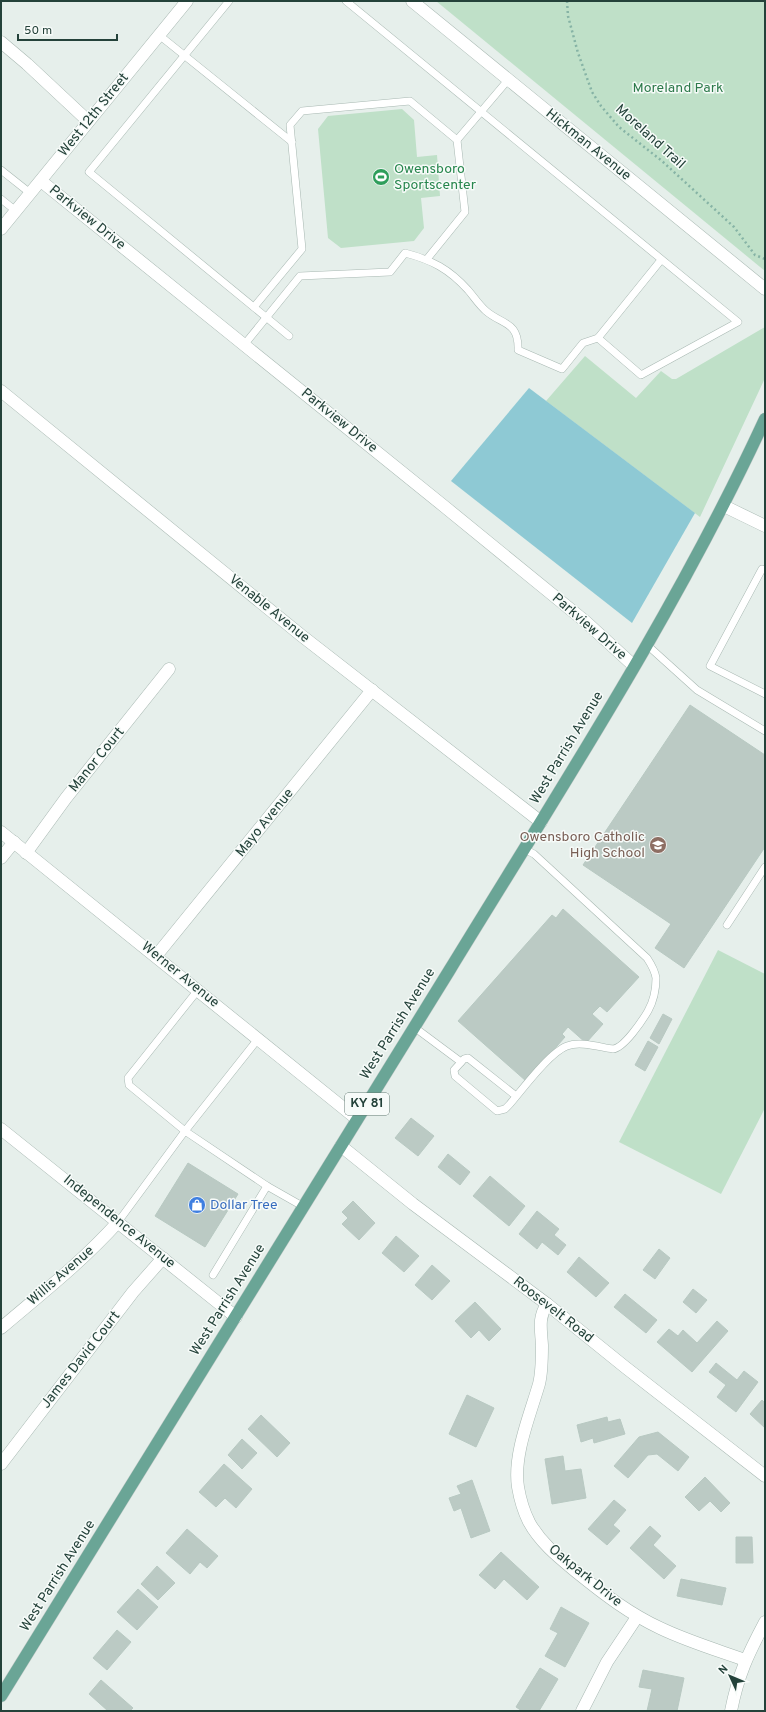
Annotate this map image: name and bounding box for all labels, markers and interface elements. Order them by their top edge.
scale bar [18,16,117,42]
text: 50 m [24,23,52,39]
street label: West 12th Street [55,70,133,160]
park label: Moreland Park [632,80,724,97]
street label: Moreland Trail [612,101,688,173]
street label: Hickman Avenue [542,105,634,185]
place label: Owensboro Sportscenter [394,161,477,194]
sports icon: Owensboro Sportscenter [371,167,391,187]
street label: Parkview Drive [45,182,129,254]
street label: Parkview Drive [297,385,381,457]
street label: Venable Avenue [225,571,313,647]
street label: Parkview Drive [548,590,630,664]
street label: West Parrish Avenue [527,689,607,807]
street label: Manor Court [66,724,128,796]
street label: Mayo Avenue [232,785,298,861]
place label: Owensboro Catholic High School [520,829,645,862]
school or university icon: Owensboro Catholic High School [648,835,668,855]
street label: Werner Avenue [138,938,222,1012]
street label: West Parrish Avenue [357,965,439,1083]
road number: KY 81 [345,1093,389,1115]
street label: Independence Avenue [60,1172,178,1272]
shop icon: Dollar Tree [187,1195,207,1215]
place label: Dollar Tree [210,1197,278,1214]
street label: West Parrish Avenue [187,1241,269,1359]
street label: Willis Avenue [24,1243,98,1309]
street label: Roosevelt Road [509,1273,597,1347]
street label: James David Court [38,1308,124,1412]
street label: West Parrish Avenue [17,1517,99,1635]
street label: Oakpark Drive [545,1541,625,1611]
north arrow [710,1656,750,1696]
text: N [716,1662,731,1677]

